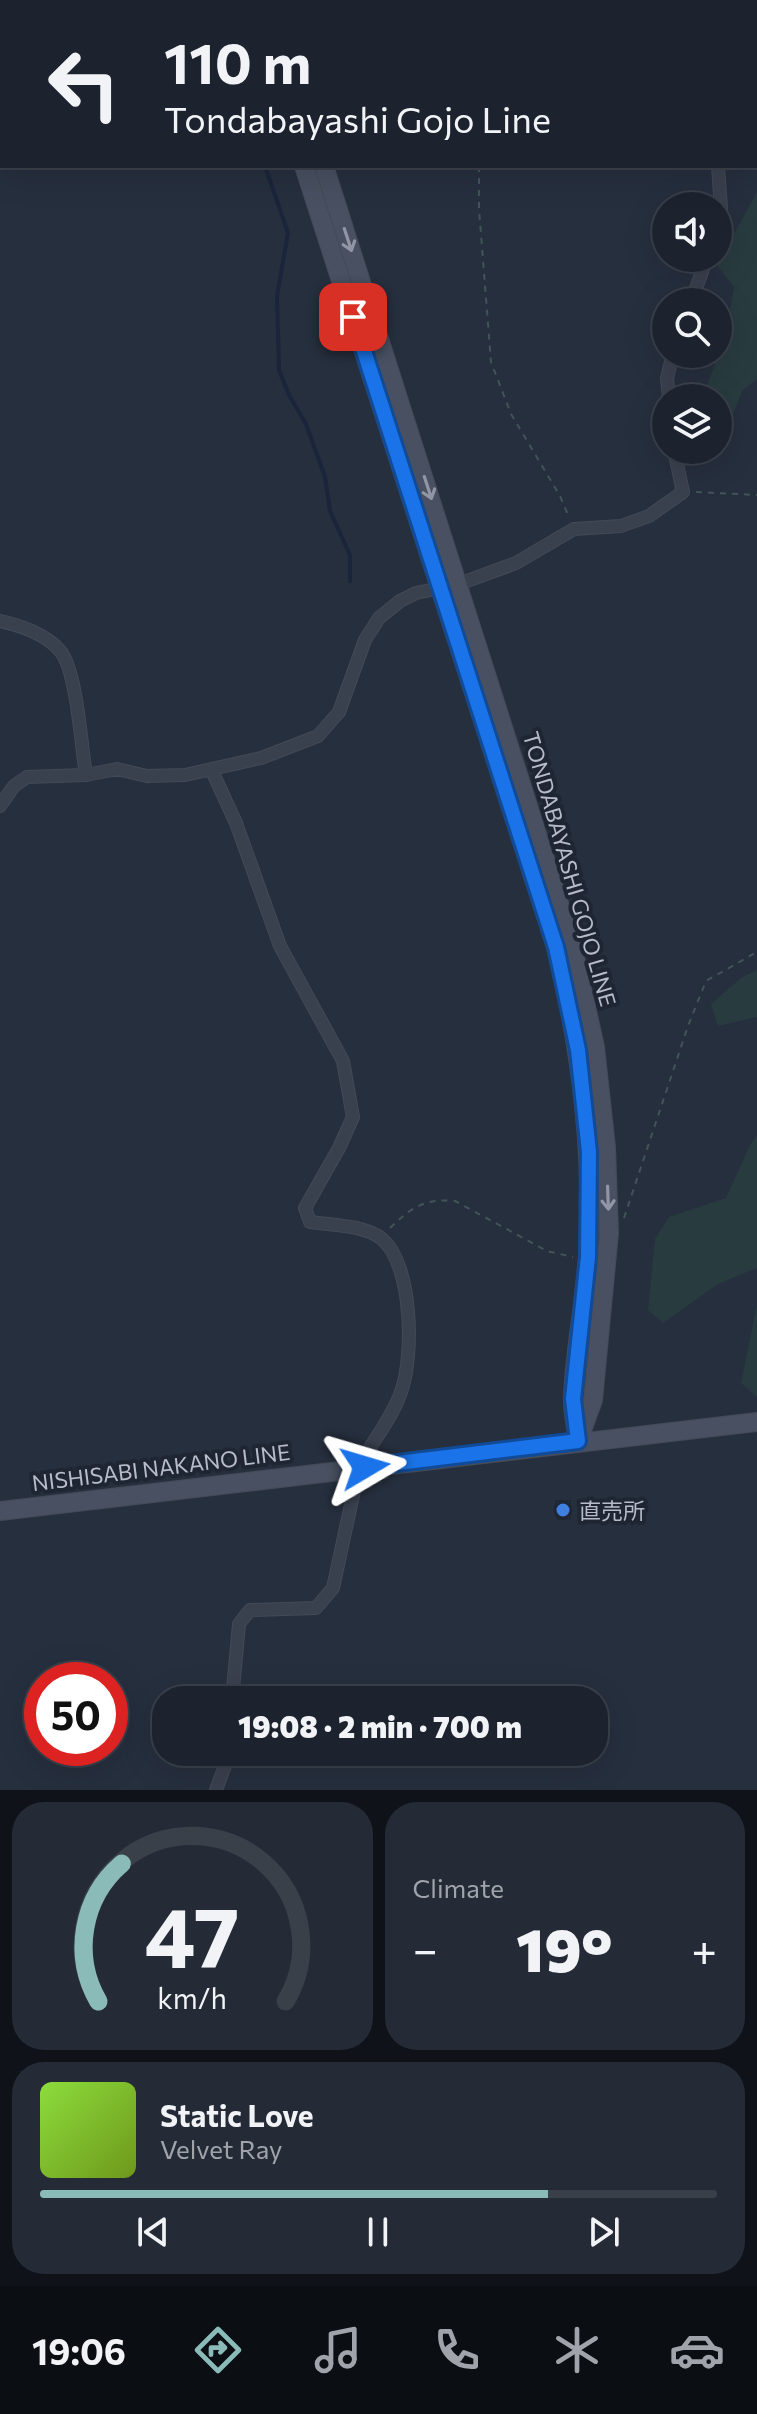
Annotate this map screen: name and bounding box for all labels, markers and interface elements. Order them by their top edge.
text: 110 m [164,27,311,96]
icon: left [32,32,136,136]
text: Tondabayashi Gojo Line [164,96,551,140]
map controls [652,192,732,464]
button: sound [652,192,732,272]
one-way arrow [341,227,356,253]
pin [319,283,387,351]
button: search [652,288,732,368]
icon: arrive [331,295,375,339]
button: layers [652,384,732,464]
one-way arrow [421,475,436,500]
street label: TONDABAYASHI GOJO LINE [518,729,622,1009]
one-way arrow [600,1184,615,1211]
position arrow [323,1425,407,1509]
street label: NISHISABI NAKANO LINE [30,1438,292,1496]
place label: 直売所 [579,1497,645,1524]
marker: 直売所 [554,1501,572,1519]
speed limit sign: 50 [24,1662,128,1766]
text: 19:08 · 2 min · 700 m [238,1707,522,1744]
text: Climate [413,1872,504,1903]
text: 47 [145,1883,240,1985]
text: 19° [516,1911,612,1984]
text: − [413,1921,438,1975]
text: + [691,1921,717,1975]
text: km/h [157,1980,227,2015]
text: Static Love [160,2096,314,2133]
text: Velvet Ray [160,2133,283,2164]
icon: previous [131,2210,175,2254]
icon: pause [356,2210,400,2254]
icon: next [582,2210,626,2254]
icon: directions [190,2322,246,2378]
icon: music [310,2322,366,2378]
icon: phone [429,2322,485,2378]
icon: climate [549,2322,605,2378]
icon: car [669,2322,725,2378]
text: 19:06 [32,2328,126,2372]

